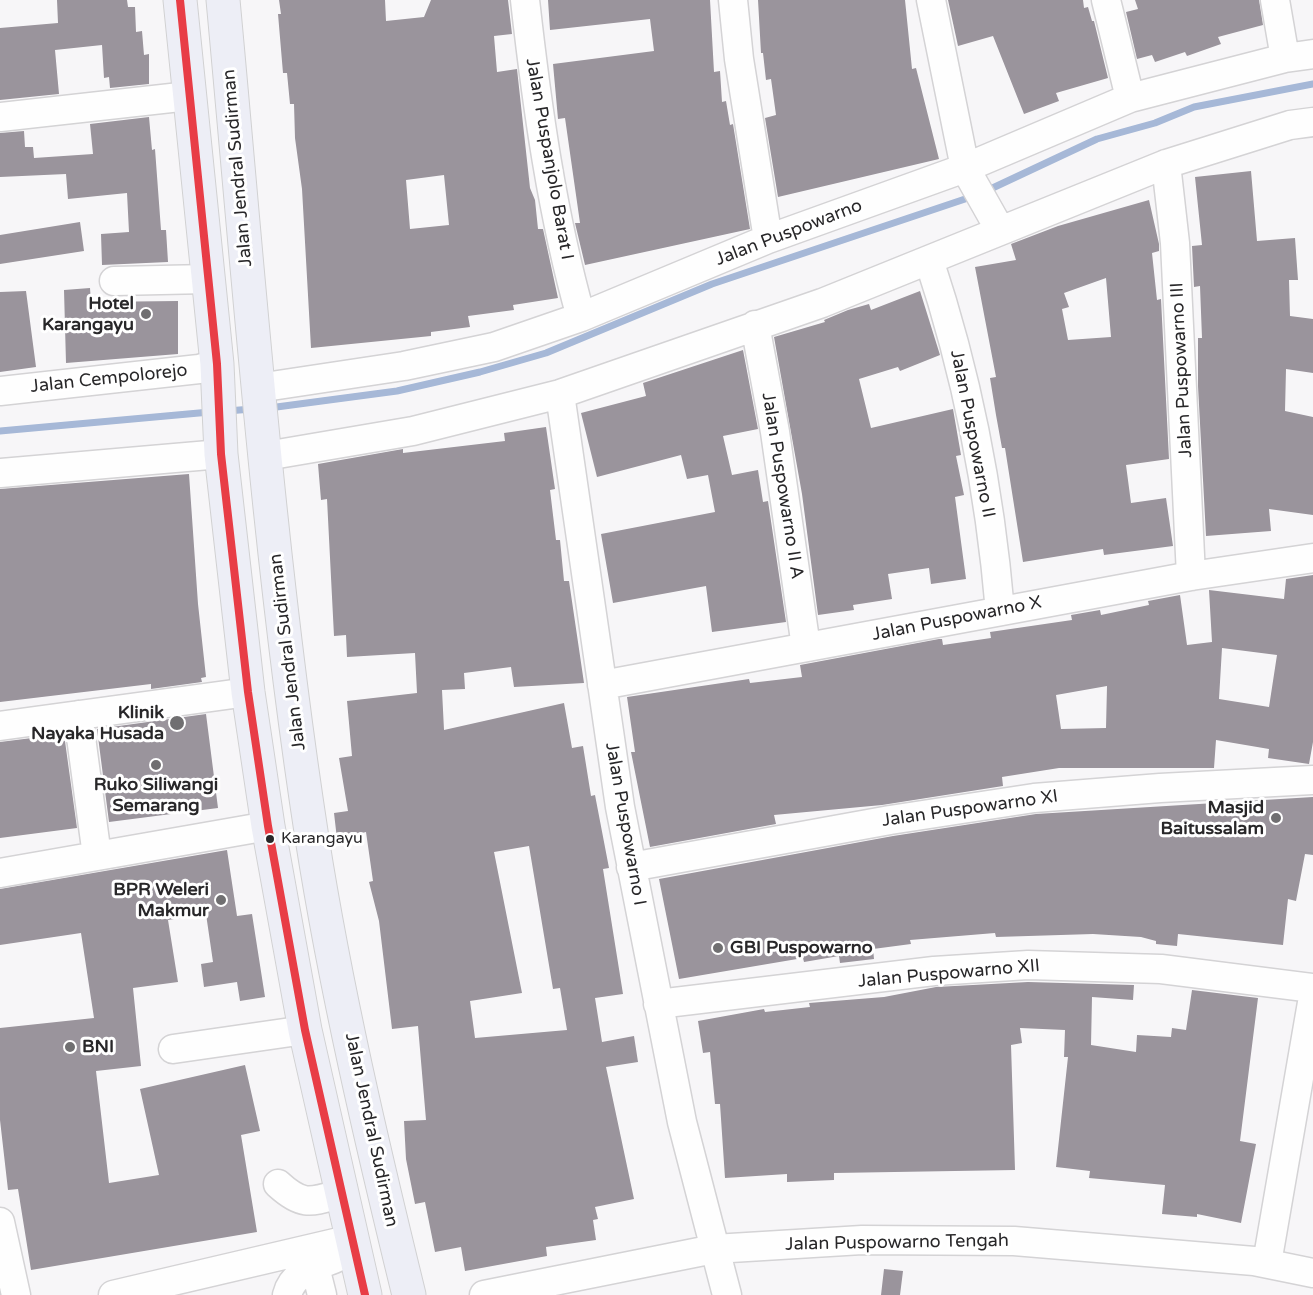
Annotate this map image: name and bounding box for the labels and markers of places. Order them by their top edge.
place label: Hotel Karangayu [42,293,134,336]
marker: Hotel Karangayu [139,307,153,321]
place label: Klinik Nayaka Husada [31,702,164,744]
marker: Klinik Nayaka Husada [168,714,186,732]
marker: Ruko Siliwangi Semarang [149,758,163,772]
place label: Ruko Siliwangi Semarang [94,774,218,816]
place label: Masjid Baitussalam [1161,797,1264,840]
marker: Masjid Baitussalam [1269,811,1283,825]
place label: Karangayu [281,829,363,849]
marker: Karangayu [264,833,276,845]
place label: BPR Weleri Makmur [113,879,209,922]
marker: BPR Weleri Makmur [214,893,228,907]
place label: GBI Puspowarno [730,937,873,959]
marker: GBI Puspowarno [711,941,725,955]
place label: BNI [82,1036,114,1058]
marker: BNI [63,1040,77,1054]

